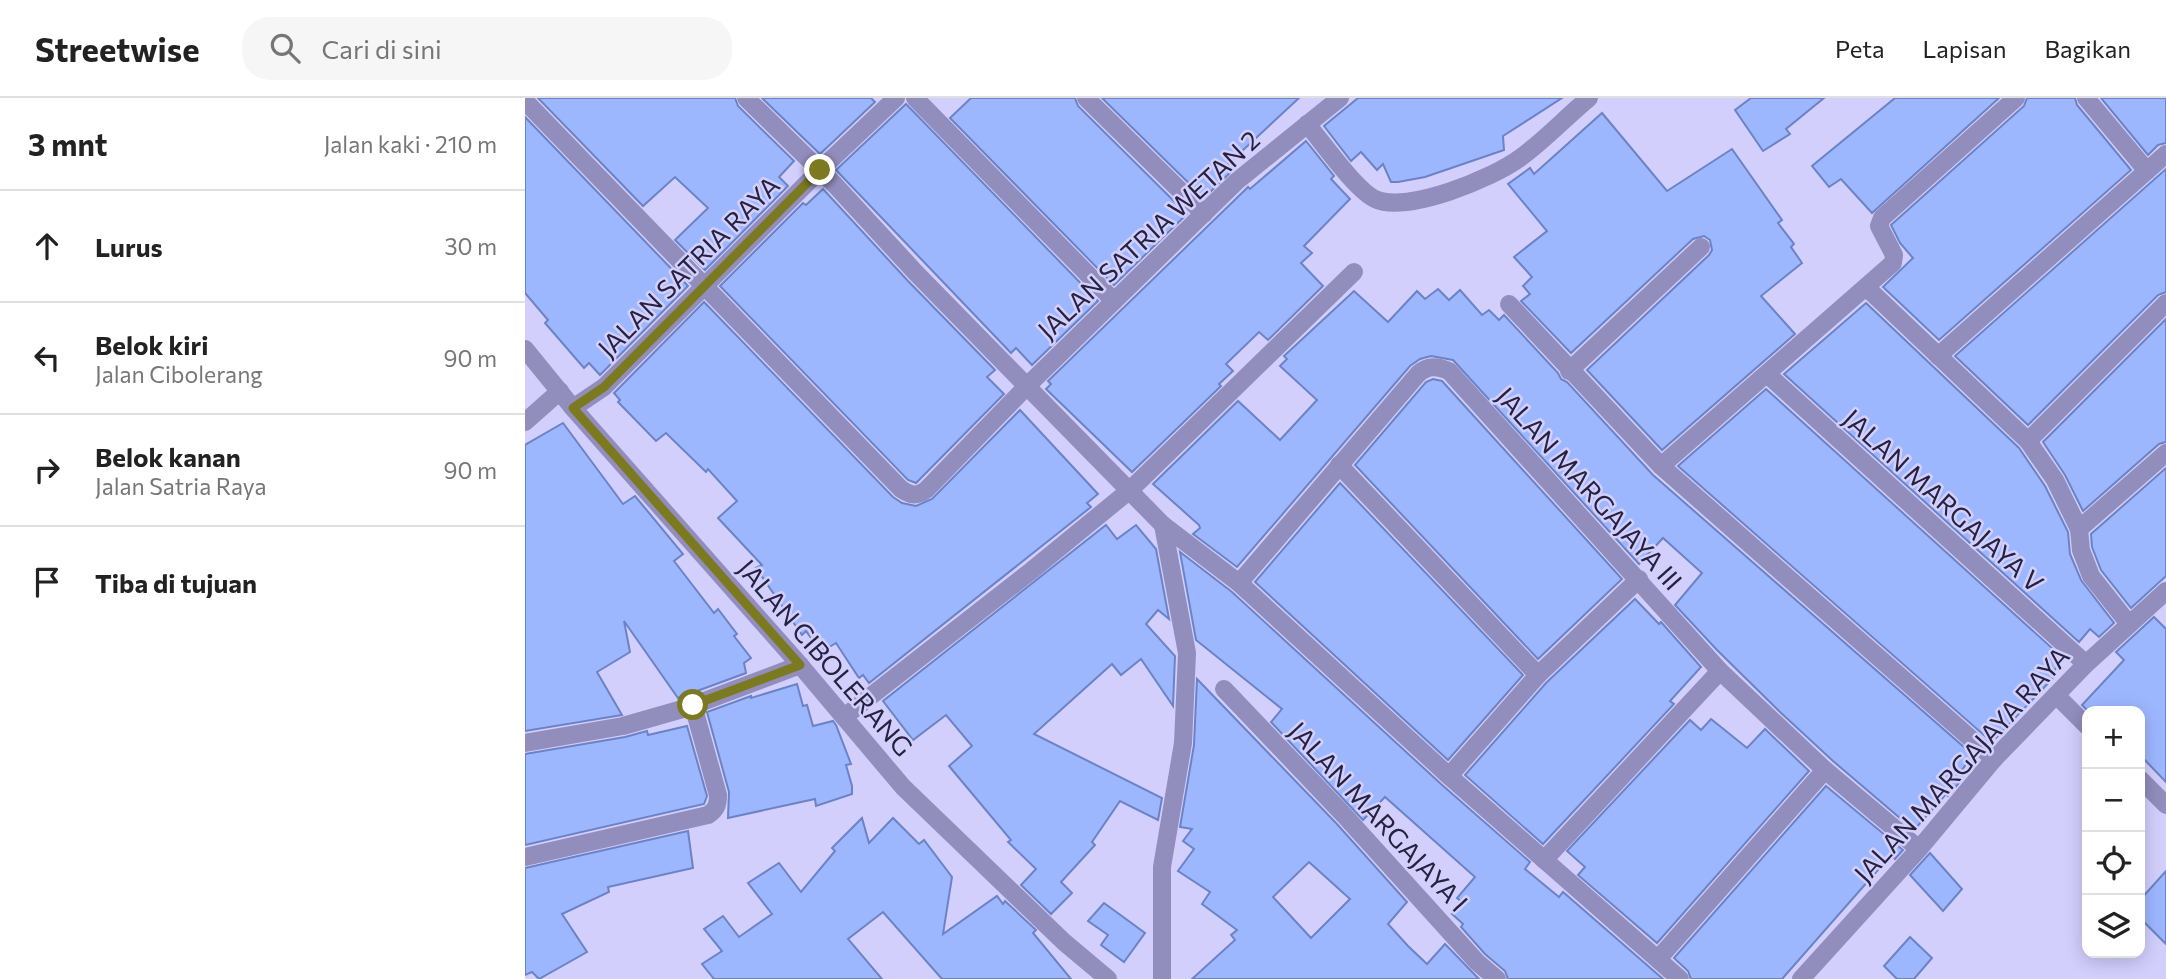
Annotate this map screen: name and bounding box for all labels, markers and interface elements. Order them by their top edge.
search box [242,17,732,80]
text: Streetwise [35,28,200,69]
icon: search [266,29,304,67]
text: Cari di sini [322,33,442,64]
text: Peta [1835,34,1885,63]
text: Lapisan [1923,34,2006,63]
text: Bagikan [2044,34,2131,63]
street label: JALAN SATRIA WETAN 2 [1031,123,1265,345]
text: 3 mnt [28,125,107,162]
text: Jalan kaki · 210 m [324,130,497,158]
route end [804,154,835,185]
street label: JALAN SATRIA RAYA [591,169,785,363]
icon: ahead [28,227,66,265]
text: Lurus [95,231,163,262]
text: 30 m [444,232,497,260]
text: Belok kiri [95,329,209,360]
icon: left [28,339,66,377]
text: 90 m [444,344,497,372]
text: Jalan Cibolerang [95,360,263,388]
street label: JALAN MARGAJAYA III [1491,380,1689,596]
street label: JALAN MARGAJAYA V [1838,402,2050,598]
text: Belok kanan [95,441,241,472]
icon: right [28,451,66,489]
text: 90 m [444,456,497,484]
text: Jalan Satria Raya [95,472,266,500]
street label: JALAN CIBOLERANG [732,552,920,762]
icon: arrive [28,563,66,601]
text: Tiba di tujuan [95,567,257,598]
street label: JALAN MARGAJAYA RAYA [1847,640,2075,888]
route start [677,689,708,720]
map controls [2082,706,2145,958]
button: + [2082,706,2145,769]
street label: JALAN MARGAJAYA I [1283,715,1475,917]
button: − [2082,769,2145,832]
button: locate [2082,832,2145,895]
button: layers [2082,895,2145,958]

